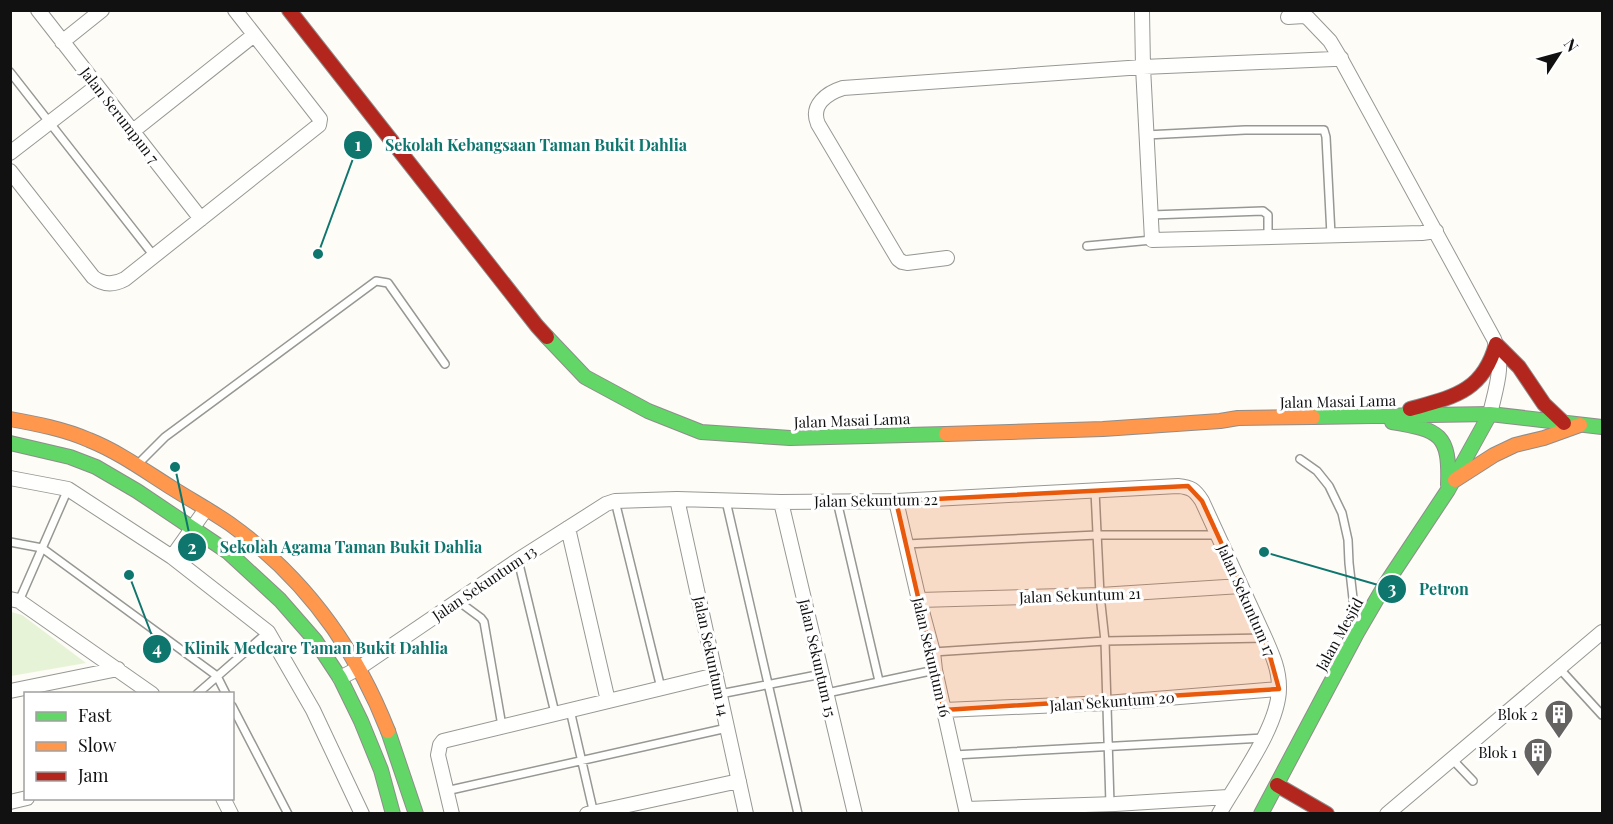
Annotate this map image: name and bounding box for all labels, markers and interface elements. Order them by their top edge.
north arrow [1529,24,1589,84]
text: N [1560,34,1584,56]
street label: Jalan Serumpun 7 [75,62,164,167]
callout: Sekolah Kebangsaan Taman Bukit Dahlia [343,128,699,162]
text: 1 [355,132,362,156]
text: Sekolah Kebangsaan Taman Bukit Dahlia [385,134,688,155]
street label: Jalan Masai Lama [1279,390,1397,412]
street label: Jalan Masai Lama [793,408,911,432]
street label: Jalan Sekuntum 22 [813,489,938,511]
callout: Sekolah Agama Taman Bukit Dahlia [177,530,495,564]
text: 2 [187,535,197,559]
text: Sekolah Agama Taman Bukit Dahlia [220,536,483,557]
street label: Jalan Sekuntum 17 [1213,540,1281,659]
street label: Jalan Sekuntum 13 [427,541,540,626]
callout: Petron [1377,572,1481,606]
text: 3 [1388,576,1397,600]
text: Petron [1419,578,1469,599]
street label: Jalan Sekuntum 21 [1018,583,1142,607]
street label: Jalan Sekuntum 14 [689,593,734,718]
street label: Jalan Sekuntum 16 [908,594,956,719]
street label: Jalan Mesjid [1310,594,1367,675]
street label: Jalan Sekuntum 15 [794,596,841,719]
callout: Klinik Medcare Taman Bukit Dahlia [142,632,460,666]
text: 4 [152,636,162,660]
text: Klinik Medcare Taman Bukit Dahlia [184,637,449,658]
street label: Jalan Sekuntum 20 [1048,687,1175,715]
legend [24,692,234,800]
building icon: Blok 2 [1543,698,1575,740]
text: Fast [78,703,112,727]
place label: Blok 2 [1498,704,1538,724]
text: Slow [78,733,116,757]
building icon: Blok 1 [1522,736,1554,778]
place label: Blok 1 [1478,742,1517,762]
text: Jam [77,763,108,787]

